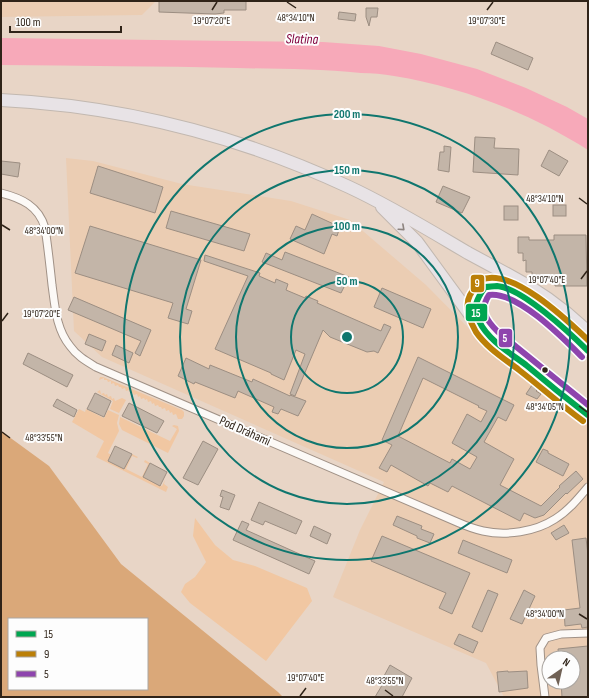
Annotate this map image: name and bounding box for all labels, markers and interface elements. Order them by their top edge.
scale bar [10,8,121,34]
text: 48°34'10"N [277,12,315,24]
text: 100 m [16,15,41,30]
text: 19°07'20"E [194,15,230,27]
text: 19°07'30"E [469,15,505,27]
water label: Slatina [286,30,319,48]
text: 200 m [334,107,360,122]
text: 150 m [334,163,360,178]
text: 48°34'10"N [526,193,564,205]
text: 100 m [334,219,360,234]
one-way arrow [398,224,405,231]
text: 48°34'00"N [25,225,63,237]
text: 50 m [337,274,357,289]
line badge: 9 [470,274,485,293]
text: 19°07'40"E [529,274,565,286]
text: 9 [474,277,480,290]
line badge: 15 [465,303,488,322]
text: 15 [471,307,481,320]
text: 19°07'20"E [24,308,60,320]
line badge: 5 [498,328,513,348]
centre of rings [340,330,354,344]
text: 5 [503,332,508,345]
unlabelled marker [540,365,550,375]
text: 48°34'05"N [526,401,564,413]
street label: Pod Dráhami [217,413,273,449]
text: 48°33'55"N [25,432,63,444]
text: 48°34'00"N [526,608,564,620]
legend [8,618,148,690]
text: 15 [44,627,53,642]
text: 9 [44,647,49,662]
north arrow [541,650,581,690]
text: N [560,655,572,669]
text: 5 [44,667,49,682]
text: 19°07'40"E [288,672,324,684]
text: 48°33'55"N [366,675,404,687]

